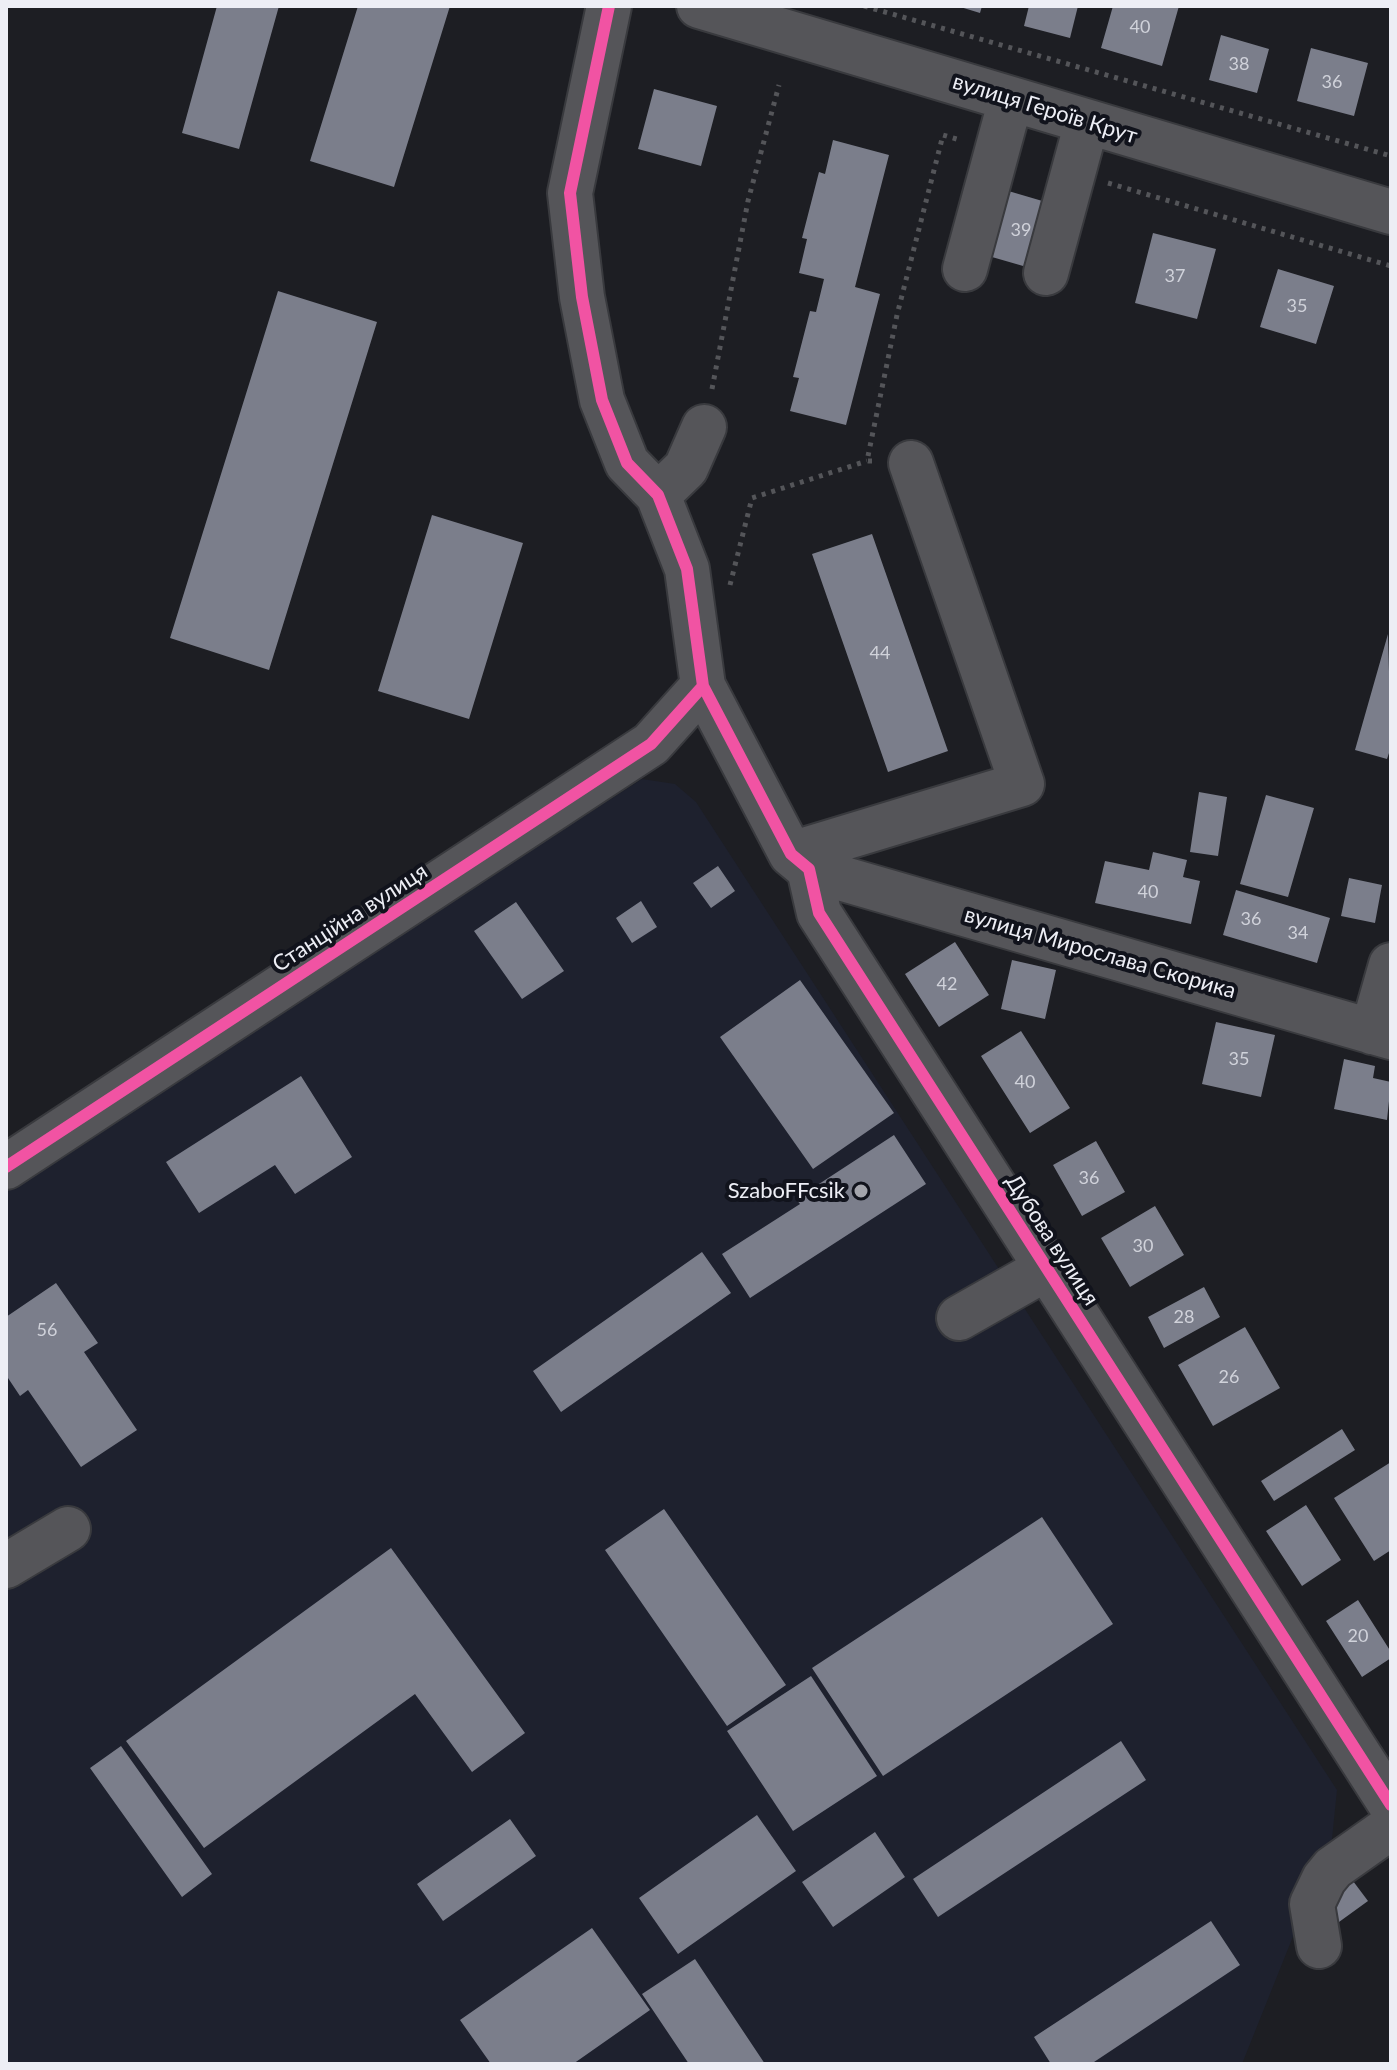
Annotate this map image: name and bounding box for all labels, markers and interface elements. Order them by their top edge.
house number: 40 [1130,16,1150,38]
house number: 38 [1229,53,1249,75]
street label: вулиця Героїв Крут [950,68,1140,150]
house number: 36 [1322,71,1342,93]
house number: 39 [1011,219,1031,241]
house number: 37 [1165,265,1185,287]
house number: 35 [1287,295,1307,317]
house number: 44 [870,642,890,664]
street label: Станційна вулиця [268,858,432,978]
house number: 40 [1138,881,1158,903]
street label: вулиця Мирослава Скорика [961,902,1239,1004]
house number: 36 [1241,908,1261,930]
house number: 34 [1288,922,1308,944]
house number: 42 [937,973,957,995]
house number: 35 [1229,1048,1249,1070]
house number: 40 [1015,1071,1035,1093]
house number: 36 [1079,1167,1099,1189]
street label: Дубова вулиця [1000,1169,1104,1311]
place label: SzaboFFcsik [728,1178,845,1204]
marker: SzaboFFcsik [852,1182,870,1200]
house number: 30 [1133,1235,1153,1257]
house number: 28 [1174,1306,1194,1328]
house number: 56 [37,1319,57,1341]
house number: 26 [1219,1366,1239,1388]
house number: 20 [1348,1625,1368,1647]

